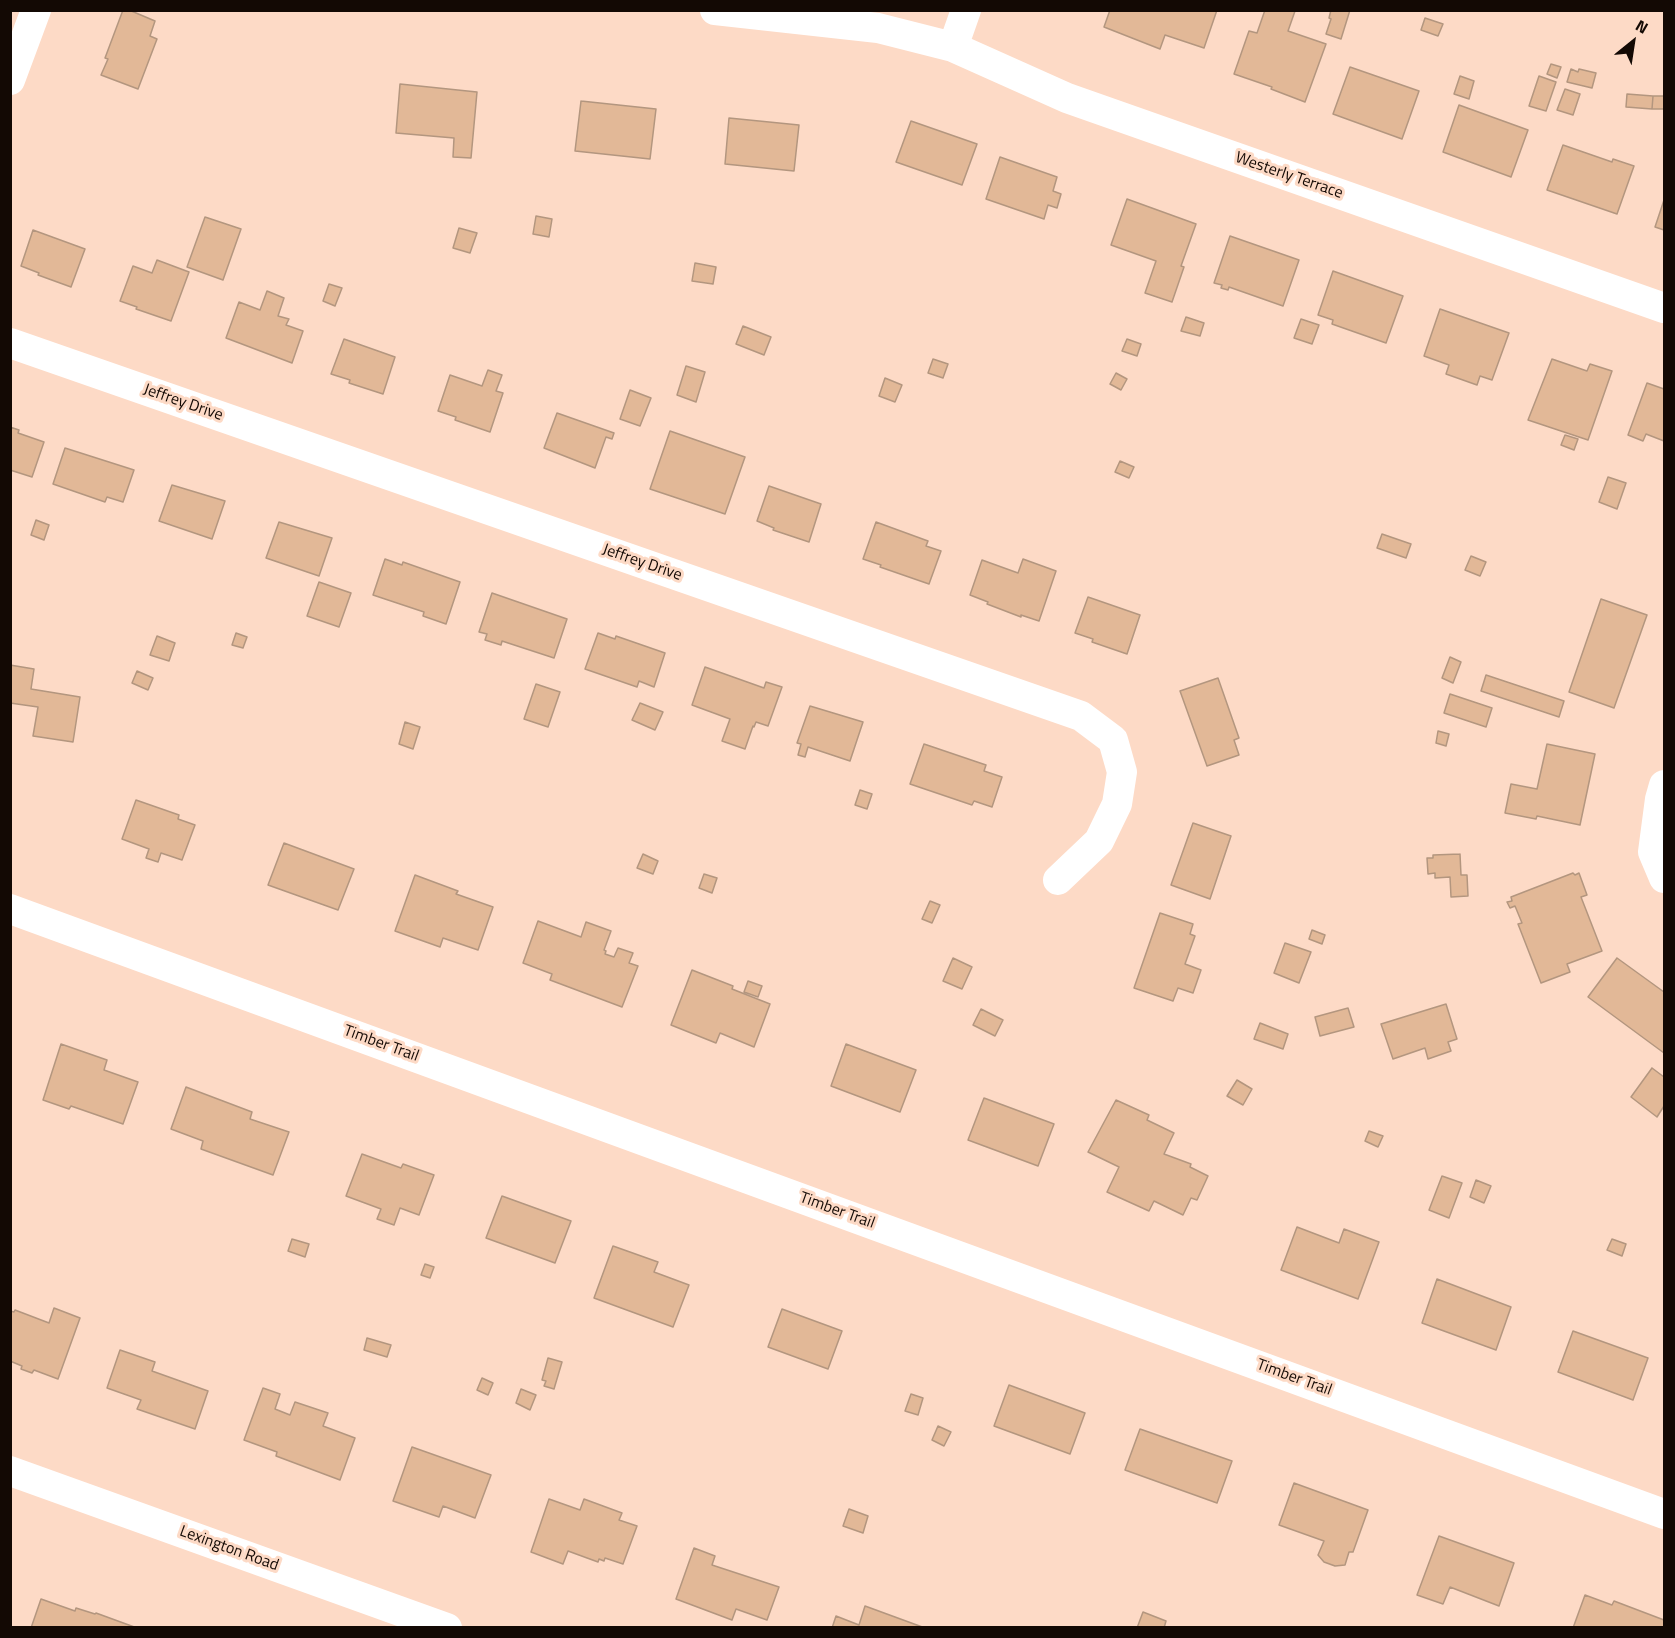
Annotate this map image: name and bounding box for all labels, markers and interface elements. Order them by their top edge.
north arrow [1603,12,1663,72]
text: N [1631,13,1653,40]
street label: Westerly Terrace [1233,149,1345,203]
street label: Jeffrey Drive [141,380,225,426]
street label: Jeffrey Drive [600,540,684,586]
street label: Timber Trail [341,1022,421,1066]
street label: Timber Trail [797,1189,877,1233]
street label: Timber Trail [1254,1356,1334,1400]
street label: Lexington Road [177,1522,281,1576]

